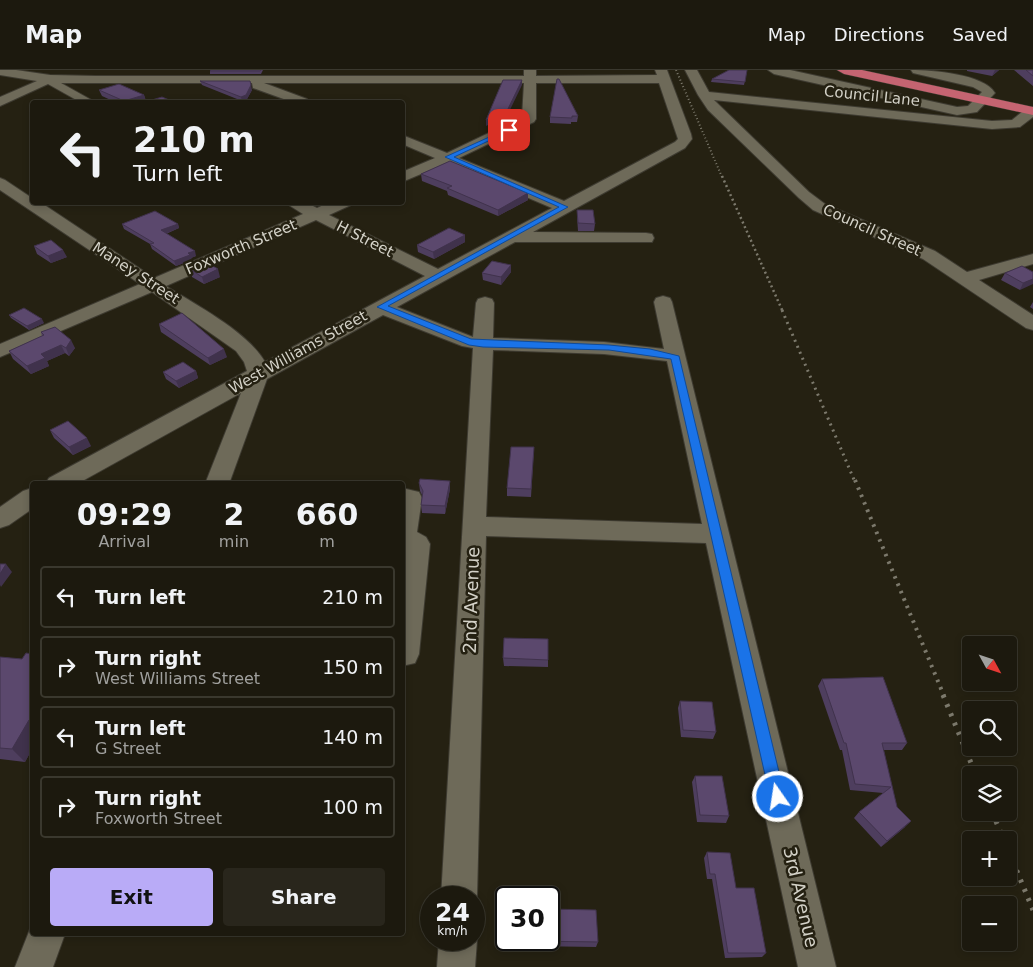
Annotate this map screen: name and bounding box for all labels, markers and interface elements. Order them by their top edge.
text: Map [25,21,82,49]
text: Map [768,24,806,45]
text: Directions [834,24,924,45]
text: Saved [952,24,1008,45]
street label: Council Lane [823,82,921,110]
pin [488,109,530,151]
icon: arrive [495,116,523,144]
icon: left [50,120,115,185]
text: 210 m [133,120,255,160]
text: Turn left [133,161,222,186]
street label: Council Street [820,200,924,260]
street label: Foxworth Street [183,215,299,279]
street label: H Street [333,217,397,261]
street label: Maney Street [89,238,183,308]
street label: West Williams Street [226,307,370,397]
text: 09:29 [77,497,172,532]
text: 2 [223,497,244,532]
text: 660 [296,497,358,532]
text: Arrival [98,532,150,551]
text: min [219,532,249,551]
text: m [319,532,335,551]
street label: 2nd Avenue [459,546,483,654]
icon: left [52,583,80,611]
text: Turn left [95,586,186,608]
text: 210 m [322,586,383,608]
north arrow [962,636,1018,691]
map controls [962,636,1017,951]
text: Turn right [95,647,201,669]
icon: right [52,653,80,681]
text: 150 m [322,656,383,678]
text: West Williams Street [95,669,260,688]
button: search [962,701,1017,756]
text: Turn left [95,717,186,739]
icon: left [52,723,80,751]
text: 140 m [322,726,383,748]
text: G Street [95,739,161,758]
button: layers [962,766,1017,821]
position arrow [751,770,803,822]
text: Turn right [95,787,201,809]
icon: right [52,793,80,821]
text: 100 m [322,796,383,818]
text: Foxworth Street [95,809,222,828]
button: + [962,831,1017,886]
street label: 3rd Avenue [779,845,823,949]
button: Exit [50,868,213,926]
button: Share [223,868,385,926]
speed limit sign: 30 [495,886,560,951]
button: − [962,896,1017,951]
text: 24 [435,898,470,927]
text: km/h [437,924,468,938]

